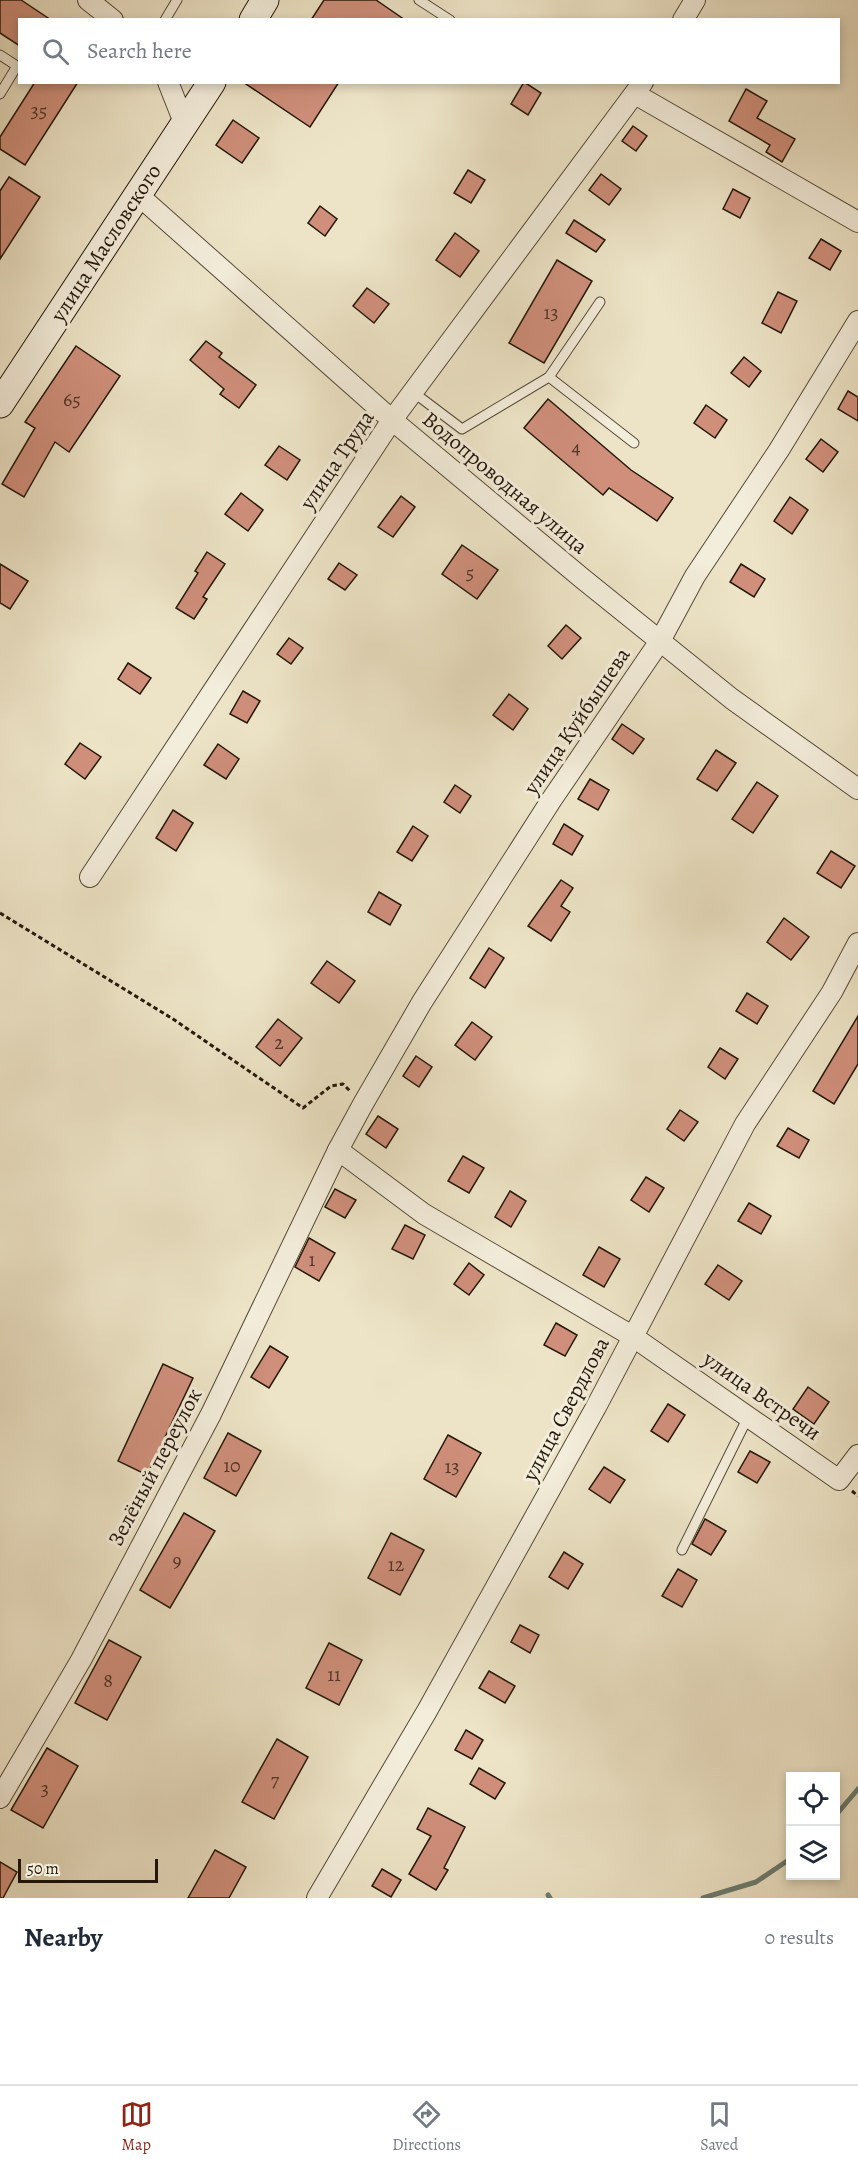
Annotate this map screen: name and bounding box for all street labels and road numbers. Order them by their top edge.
street label: улица Масловского [43,158,168,329]
street label: улица Труда [292,404,382,516]
street label: Водопроводная улица [416,405,595,562]
street label: улица Куйбышева [516,641,638,801]
street label: улица Свердлова [515,1331,617,1487]
street label: улица Встречи [696,1344,827,1448]
street label: Зелёный переулок [101,1383,209,1551]

